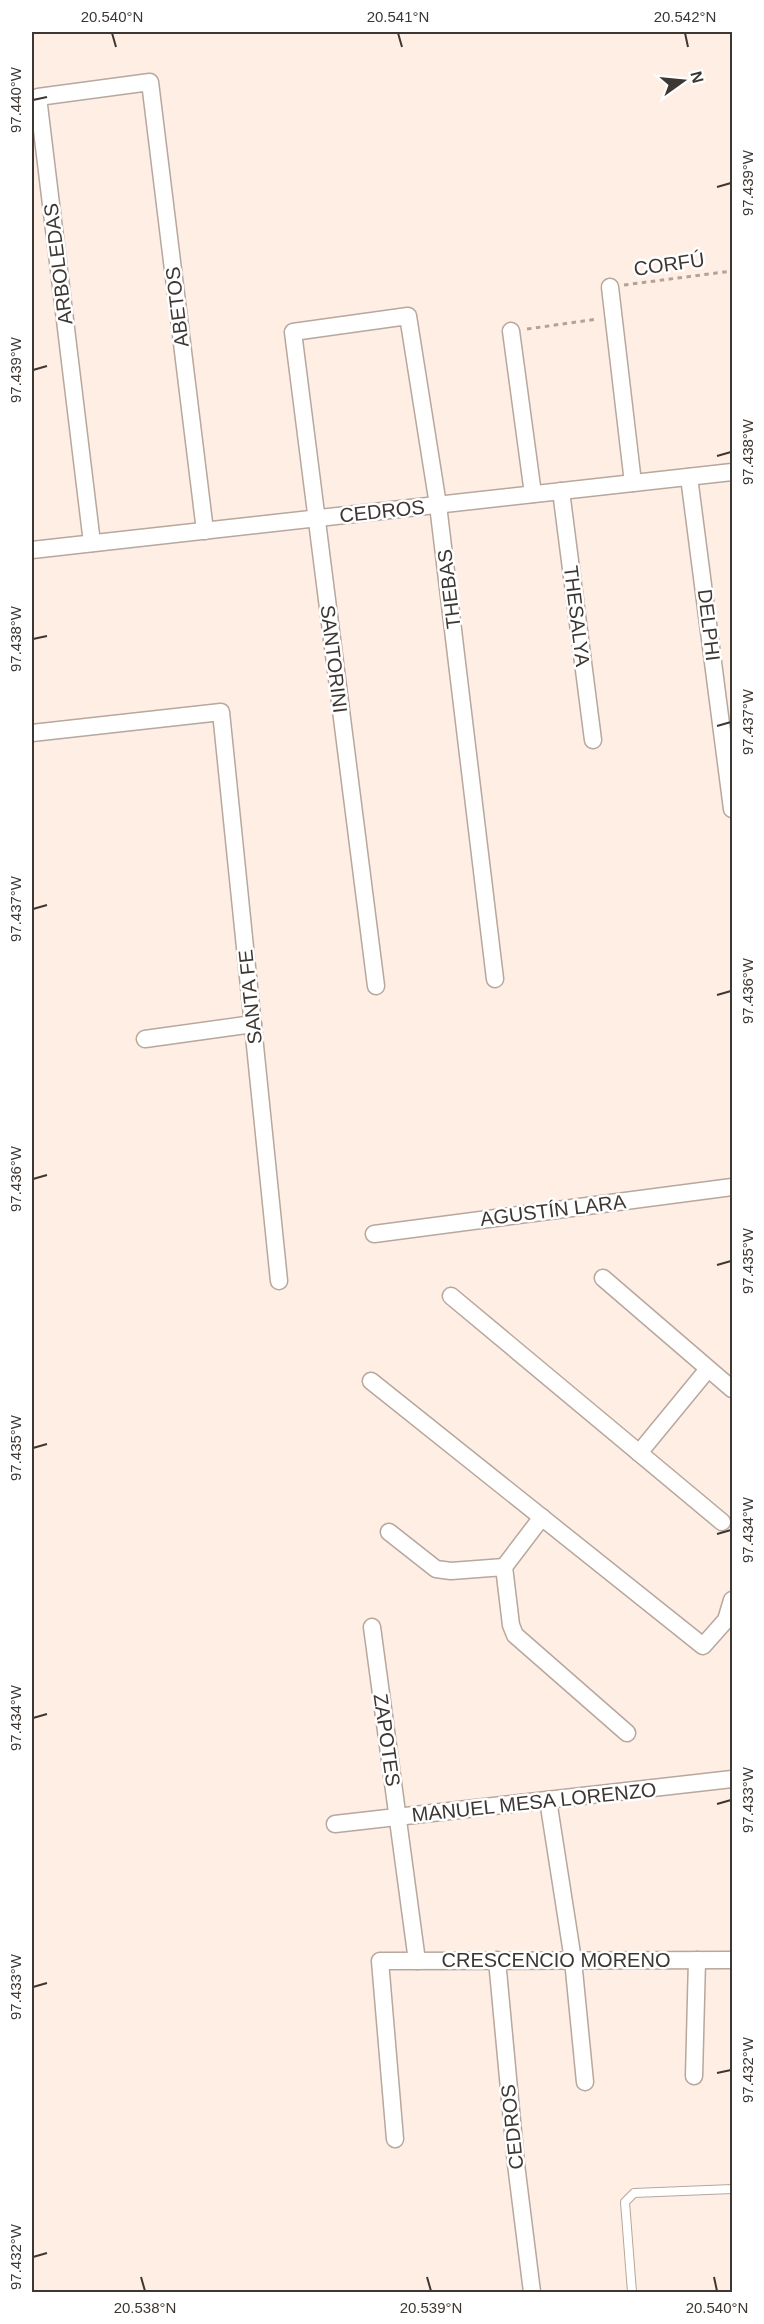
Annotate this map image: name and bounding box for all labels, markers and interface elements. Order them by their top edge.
text: 20.540°N [81,8,143,25]
text: 20.541°N [367,8,429,25]
text: 20.542°N [654,8,716,25]
north arrow [653,51,713,111]
text: 97.440°W [7,66,24,133]
text: N [687,69,707,85]
text: 97.439°W [739,149,756,216]
street label: ARBOLEDAS [40,202,76,326]
street label: CORFÚ [632,248,706,280]
street label: ABETOS [161,266,193,348]
text: 97.439°W [7,336,24,403]
text: 97.438°W [739,418,756,485]
street label: CEDROS [338,496,426,526]
street label: THEBAS [433,548,465,630]
street label: THESALYA [560,564,594,668]
street label: DELPHI [694,588,724,662]
street label: SANTORINI [316,604,352,714]
text: 97.438°W [7,605,24,672]
text: 97.437°W [739,688,756,755]
text: 97.437°W [7,875,24,942]
street label: SANTA FE [234,949,266,1045]
text: 97.436°W [739,957,756,1024]
text: 97.436°W [7,1145,24,1212]
street label: AGUSTÍN LARA [479,1190,628,1230]
text: 97.435°W [739,1227,756,1294]
text: 97.435°W [7,1414,24,1481]
text: 97.434°W [739,1496,756,1563]
text: 97.434°W [7,1684,24,1751]
street label: ZAPOTES [370,1692,404,1788]
text: 97.433°W [739,1766,756,1833]
street label: MANUEL MESA LORENZO [411,1778,657,1826]
street label: CRESCENCIO MORENO [442,1949,670,1971]
text: 97.433°W [7,1953,24,2020]
text: 97.432°W [739,2036,756,2103]
street label: CEDROS [497,2083,527,2171]
text: 97.432°W [7,2223,24,2290]
text: 20.538°N [114,2299,176,2316]
text: 20.539°N [400,2299,462,2316]
text: 20.540°N [686,2299,748,2316]

